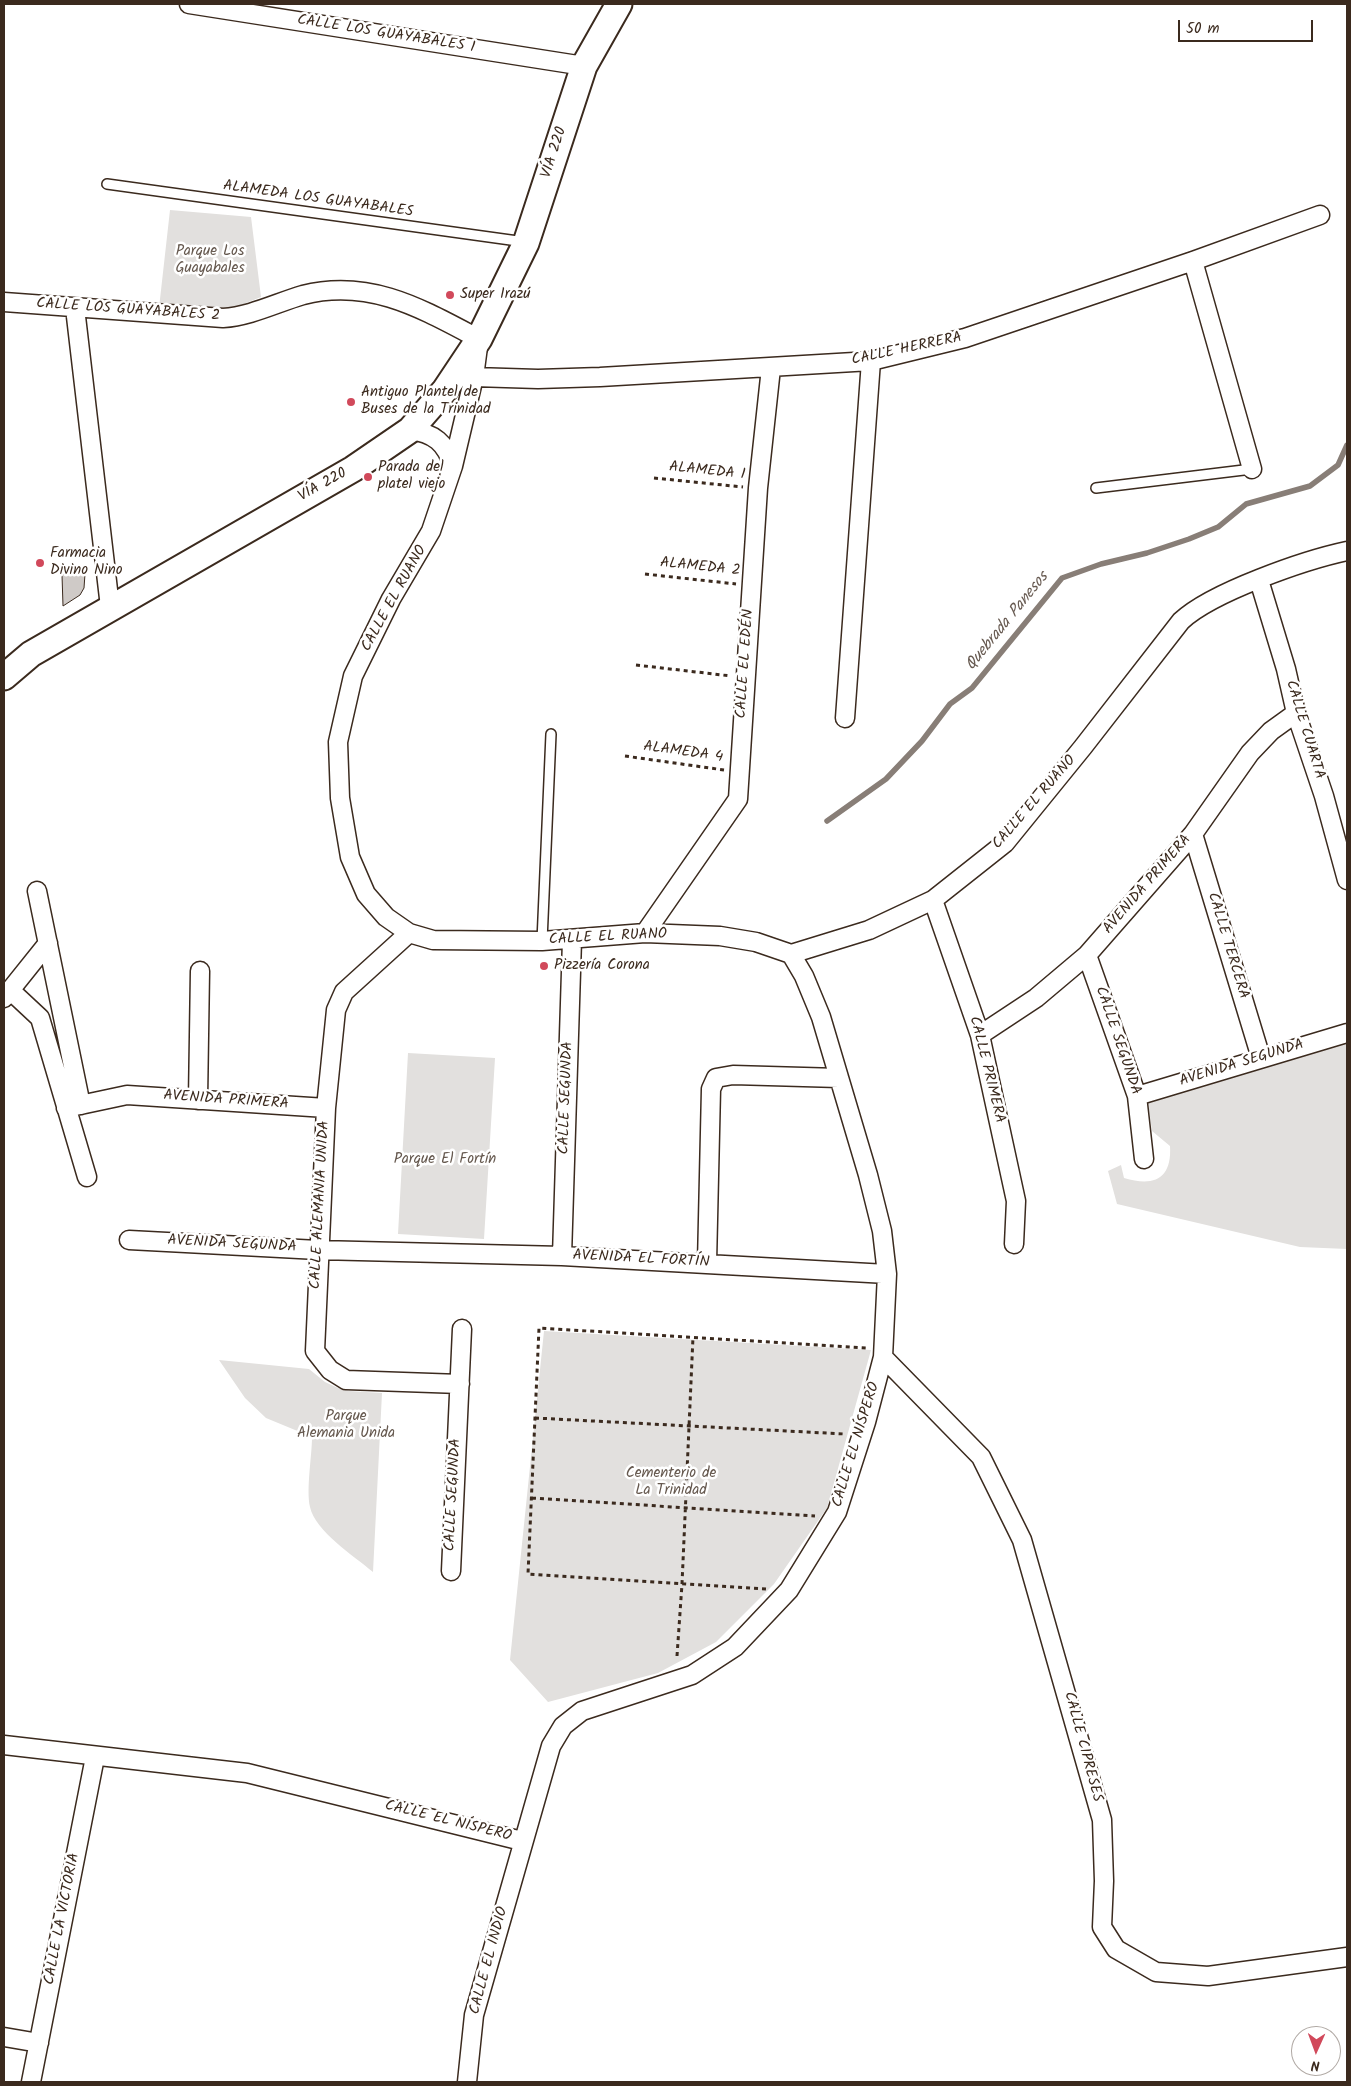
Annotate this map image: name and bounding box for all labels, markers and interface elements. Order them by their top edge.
scale bar [1181,10,1316,42]
street label: CALLE LOS GUAYABALES 1 [296,12,476,58]
text: 50 m [1186,17,1220,41]
street label: VÍA 220 [538,125,572,181]
street label: ALAMEDA LOS GUAYABALES [222,178,414,222]
park label: Parque Los Guayabales [175,243,245,278]
place label: Super Irazú [460,286,531,304]
marker: Super Irazú [444,289,456,301]
street label: CALLE LOS GUAYABALES 2 [36,296,220,326]
street label: CALLE HERRERA [850,330,964,370]
place label: Antiguo Plantel de Buses de la Trinidad [361,384,490,419]
marker: Antiguo Plantel de Buses de la Trinidad [345,396,357,408]
place label: Parada del platel viejo [378,459,445,494]
street label: ALAMEDA 1 [668,459,746,485]
street label: VÍA 220 [296,465,350,507]
marker: Parada del platel viejo [362,471,374,483]
street label: CALLE EL RUANO [358,543,432,655]
place label: Farmacia Divino Nino [50,545,122,580]
street label: ALAMEDA 2 [659,555,741,581]
marker: Farmacia Divino Nino [34,557,46,569]
water label: Quebrada Panesos [962,569,1054,675]
street label: CALLE EL EDÉN [733,609,759,719]
street label: CALLE CUARTA [1280,678,1328,782]
street label: ALAMEDA 4 [642,739,724,767]
street label: CALLE EL RUANO [989,752,1081,854]
street label: AVENIDA PRIMERA [1100,832,1196,938]
street label: CALLE TERCERA [1202,891,1252,1001]
street label: CALLE EL RUANO [548,926,668,950]
place label: Pizzería Corona [554,957,650,975]
marker: Pizzería Corona [538,960,550,972]
street label: CALLE SEGUNDA [1090,985,1144,1097]
street label: CALLE PRIMERA [964,1015,1008,1125]
street label: AVENIDA SEGUNDA [1178,1036,1306,1092]
street label: CALLE SEGUNDA [556,1041,578,1155]
street label: AVENIDA PRIMERA [163,1088,289,1114]
street label: CALLE ALEMANIA UNIDA [308,1120,334,1290]
park label: Parque El Fortín [394,1151,496,1169]
street label: AVENIDA SEGUNDA [167,1233,297,1257]
street label: AVENIDA EL FORTÍN [572,1247,710,1273]
street label: CALLE EL NÍSPERO [829,1380,885,1510]
park label: Parque Alemania Unida [297,1408,395,1443]
street label: CALLE SEGUNDA [442,1438,466,1552]
park label: Cementerio de La Trinidad [626,1465,716,1500]
street label: CALLE CIPRESES [1059,1690,1105,1804]
street label: CALLE EL NÍSPERO [383,1798,513,1846]
street label: CALLE LA VICTORIA [41,1852,85,1986]
street label: CALLE EL INDIO [467,1905,513,2017]
north arrow [1291,2026,1341,2076]
text: N [1311,2054,1320,2076]

